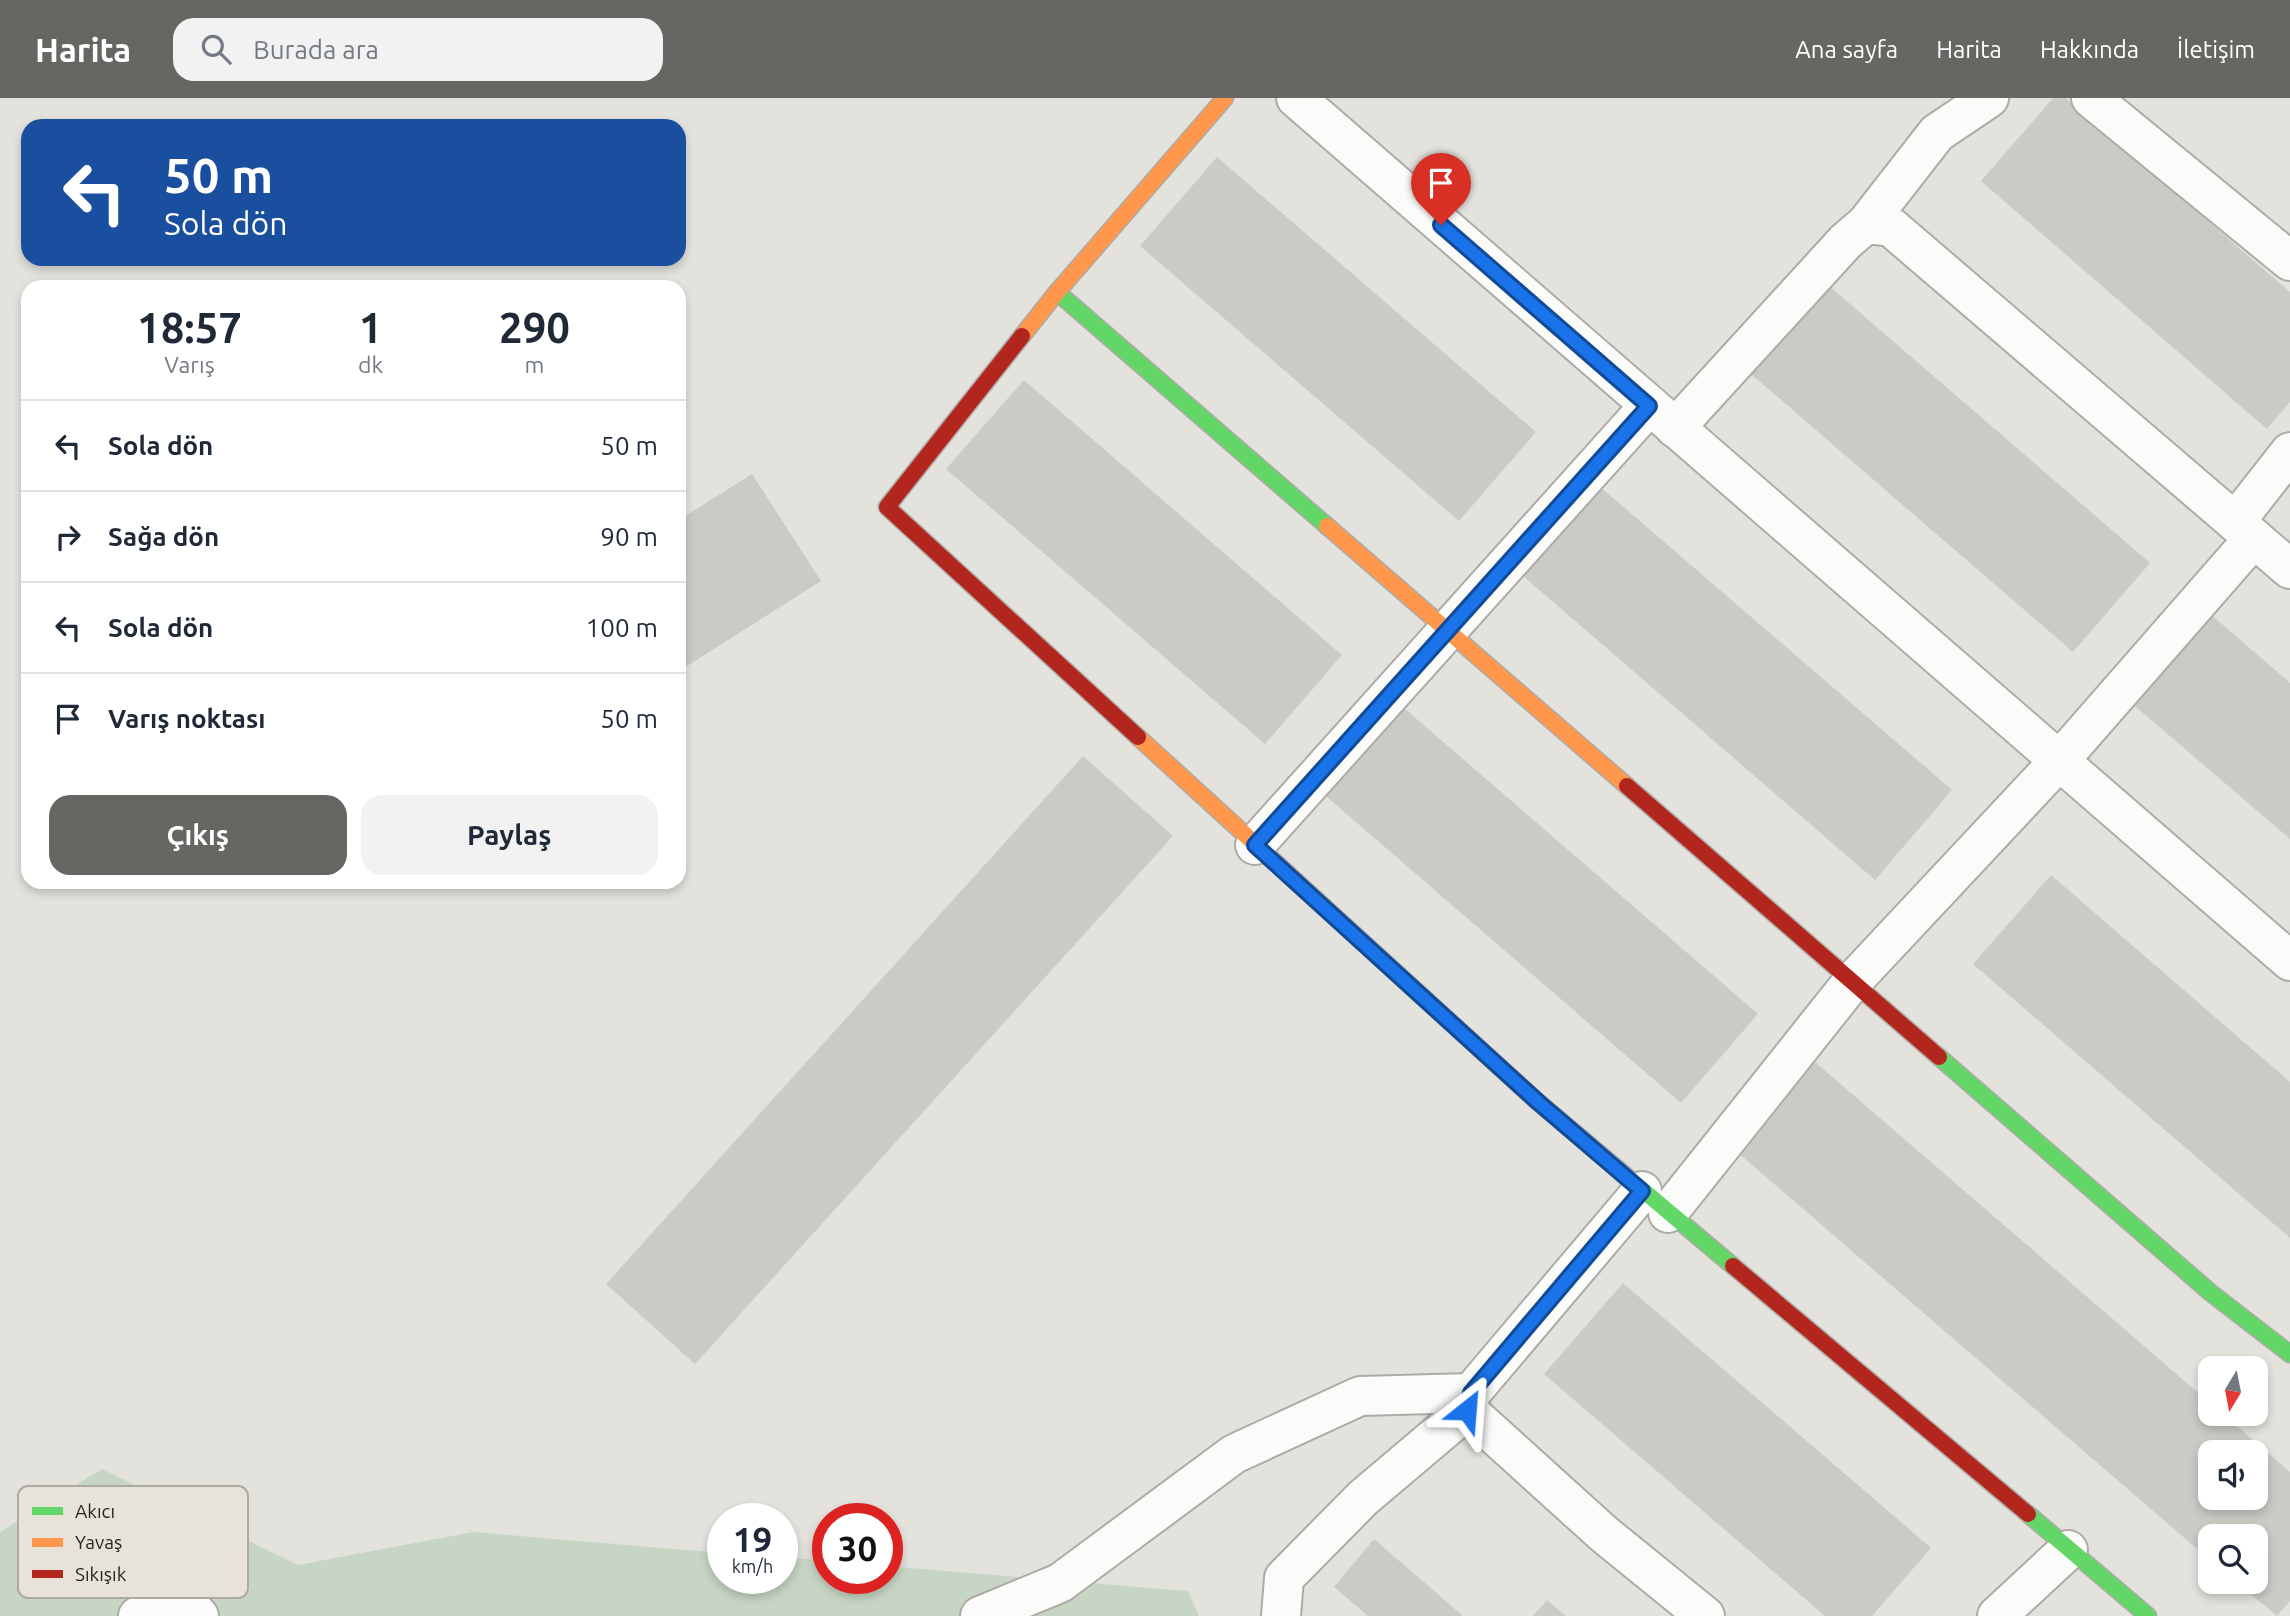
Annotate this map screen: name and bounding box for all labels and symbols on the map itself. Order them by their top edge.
pin [1411,153,1471,225]
north arrow [2198,1356,2268,1426]
position arrow [1430,1373,1504,1447]
legend [18,1486,248,1598]
text: Akıcı [75,1500,115,1522]
speed limit sign: 30 [812,1503,903,1594]
text: Yavaş [75,1531,122,1553]
text: Sıkışık [75,1563,127,1585]

